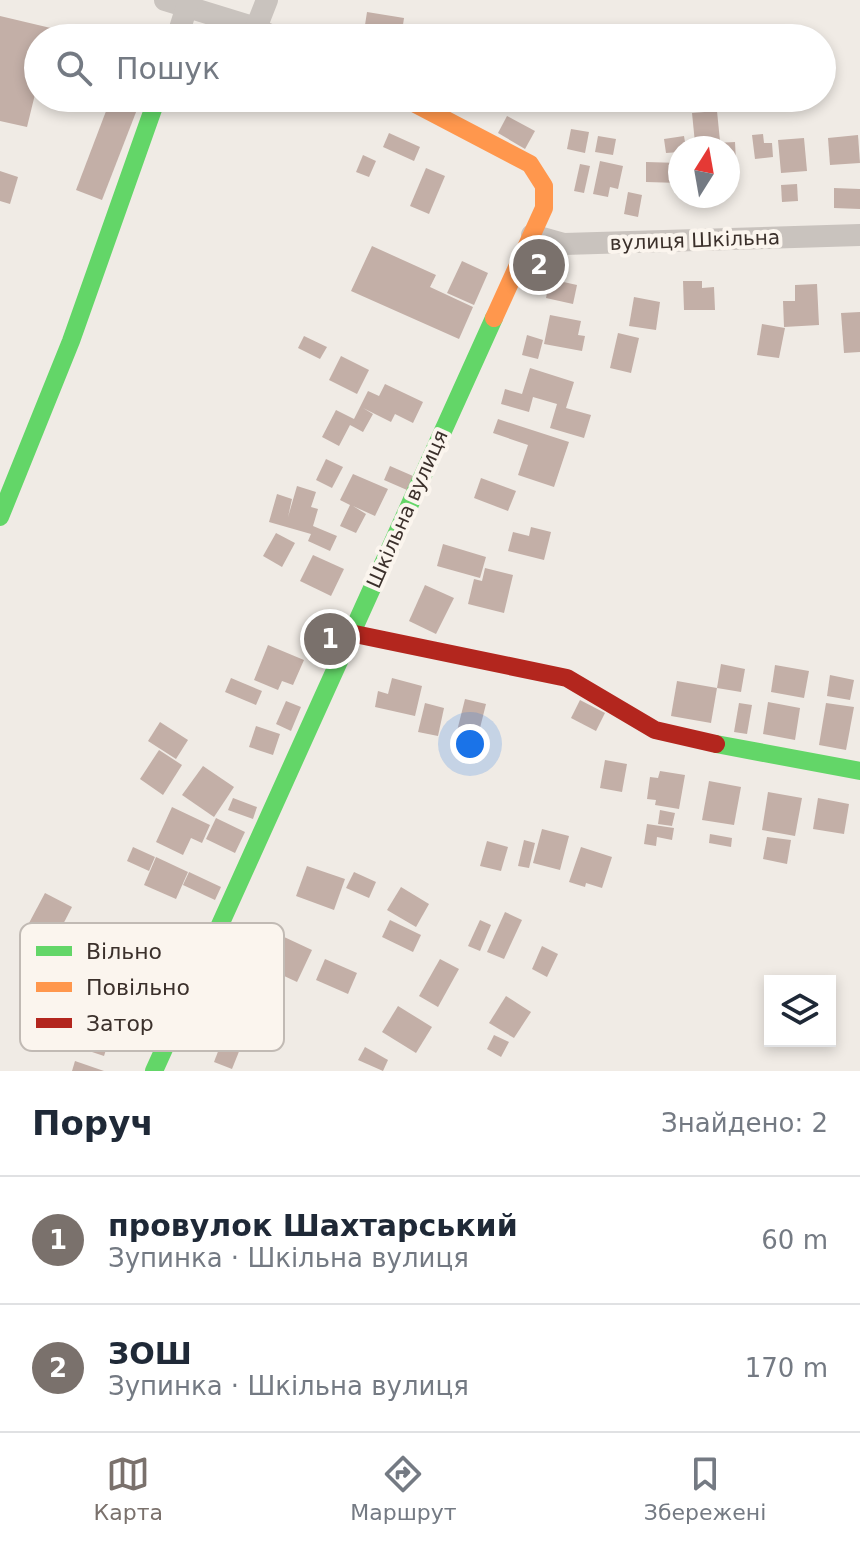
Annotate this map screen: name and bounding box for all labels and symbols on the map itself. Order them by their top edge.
north arrow [668,136,740,208]
street label: вулиця Шкільна [609,225,781,255]
pin: 2 [513,235,565,295]
street label: Шкільна вулиця [361,426,453,592]
pin: 1 [304,609,356,669]
your location [450,724,490,764]
legend [20,923,284,1051]
text: Вільно [86,939,162,964]
text: Повільно [86,975,190,1000]
text: Затор [86,1011,154,1036]

